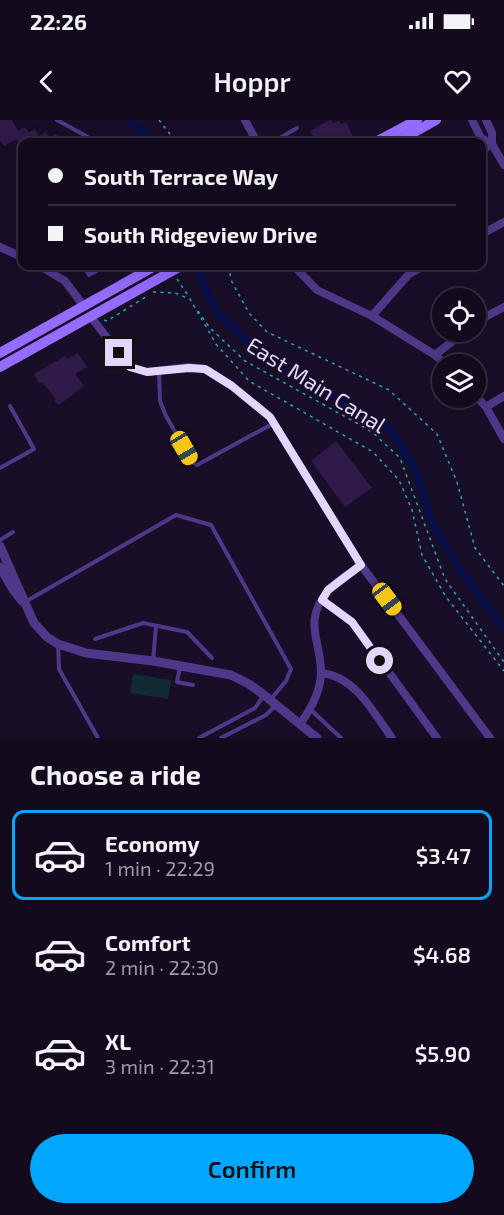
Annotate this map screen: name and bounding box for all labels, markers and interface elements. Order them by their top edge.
text: 22:26 [30,8,87,34]
icon: back [30,65,63,98]
text: Hoppr [213,65,291,97]
icon: heart [441,65,474,98]
text: South Terrace Way [84,163,278,189]
text: South Ridgeview Drive [84,221,317,247]
map controls [432,288,486,408]
button: locate [432,288,486,342]
street label: East Main Canal [243,331,392,438]
route end [105,339,132,366]
button: layers [432,354,486,408]
car [167,428,201,468]
car [369,579,405,619]
route start [366,647,393,674]
text: Choose a ride [30,758,201,790]
icon: car [33,828,87,882]
text: Economy [105,830,200,856]
text: $3.47 [416,842,471,868]
text: 1 min · 22:29 [105,856,215,880]
icon: car [33,927,87,981]
text: Comfort [105,929,190,955]
text: $4.68 [413,941,471,967]
text: 2 min · 22:30 [105,955,219,979]
icon: car [33,1026,87,1080]
text: XL [105,1028,131,1054]
text: $5.90 [415,1040,471,1066]
text: 3 min · 22:31 [105,1054,215,1078]
button: Confirm [30,1134,474,1203]

